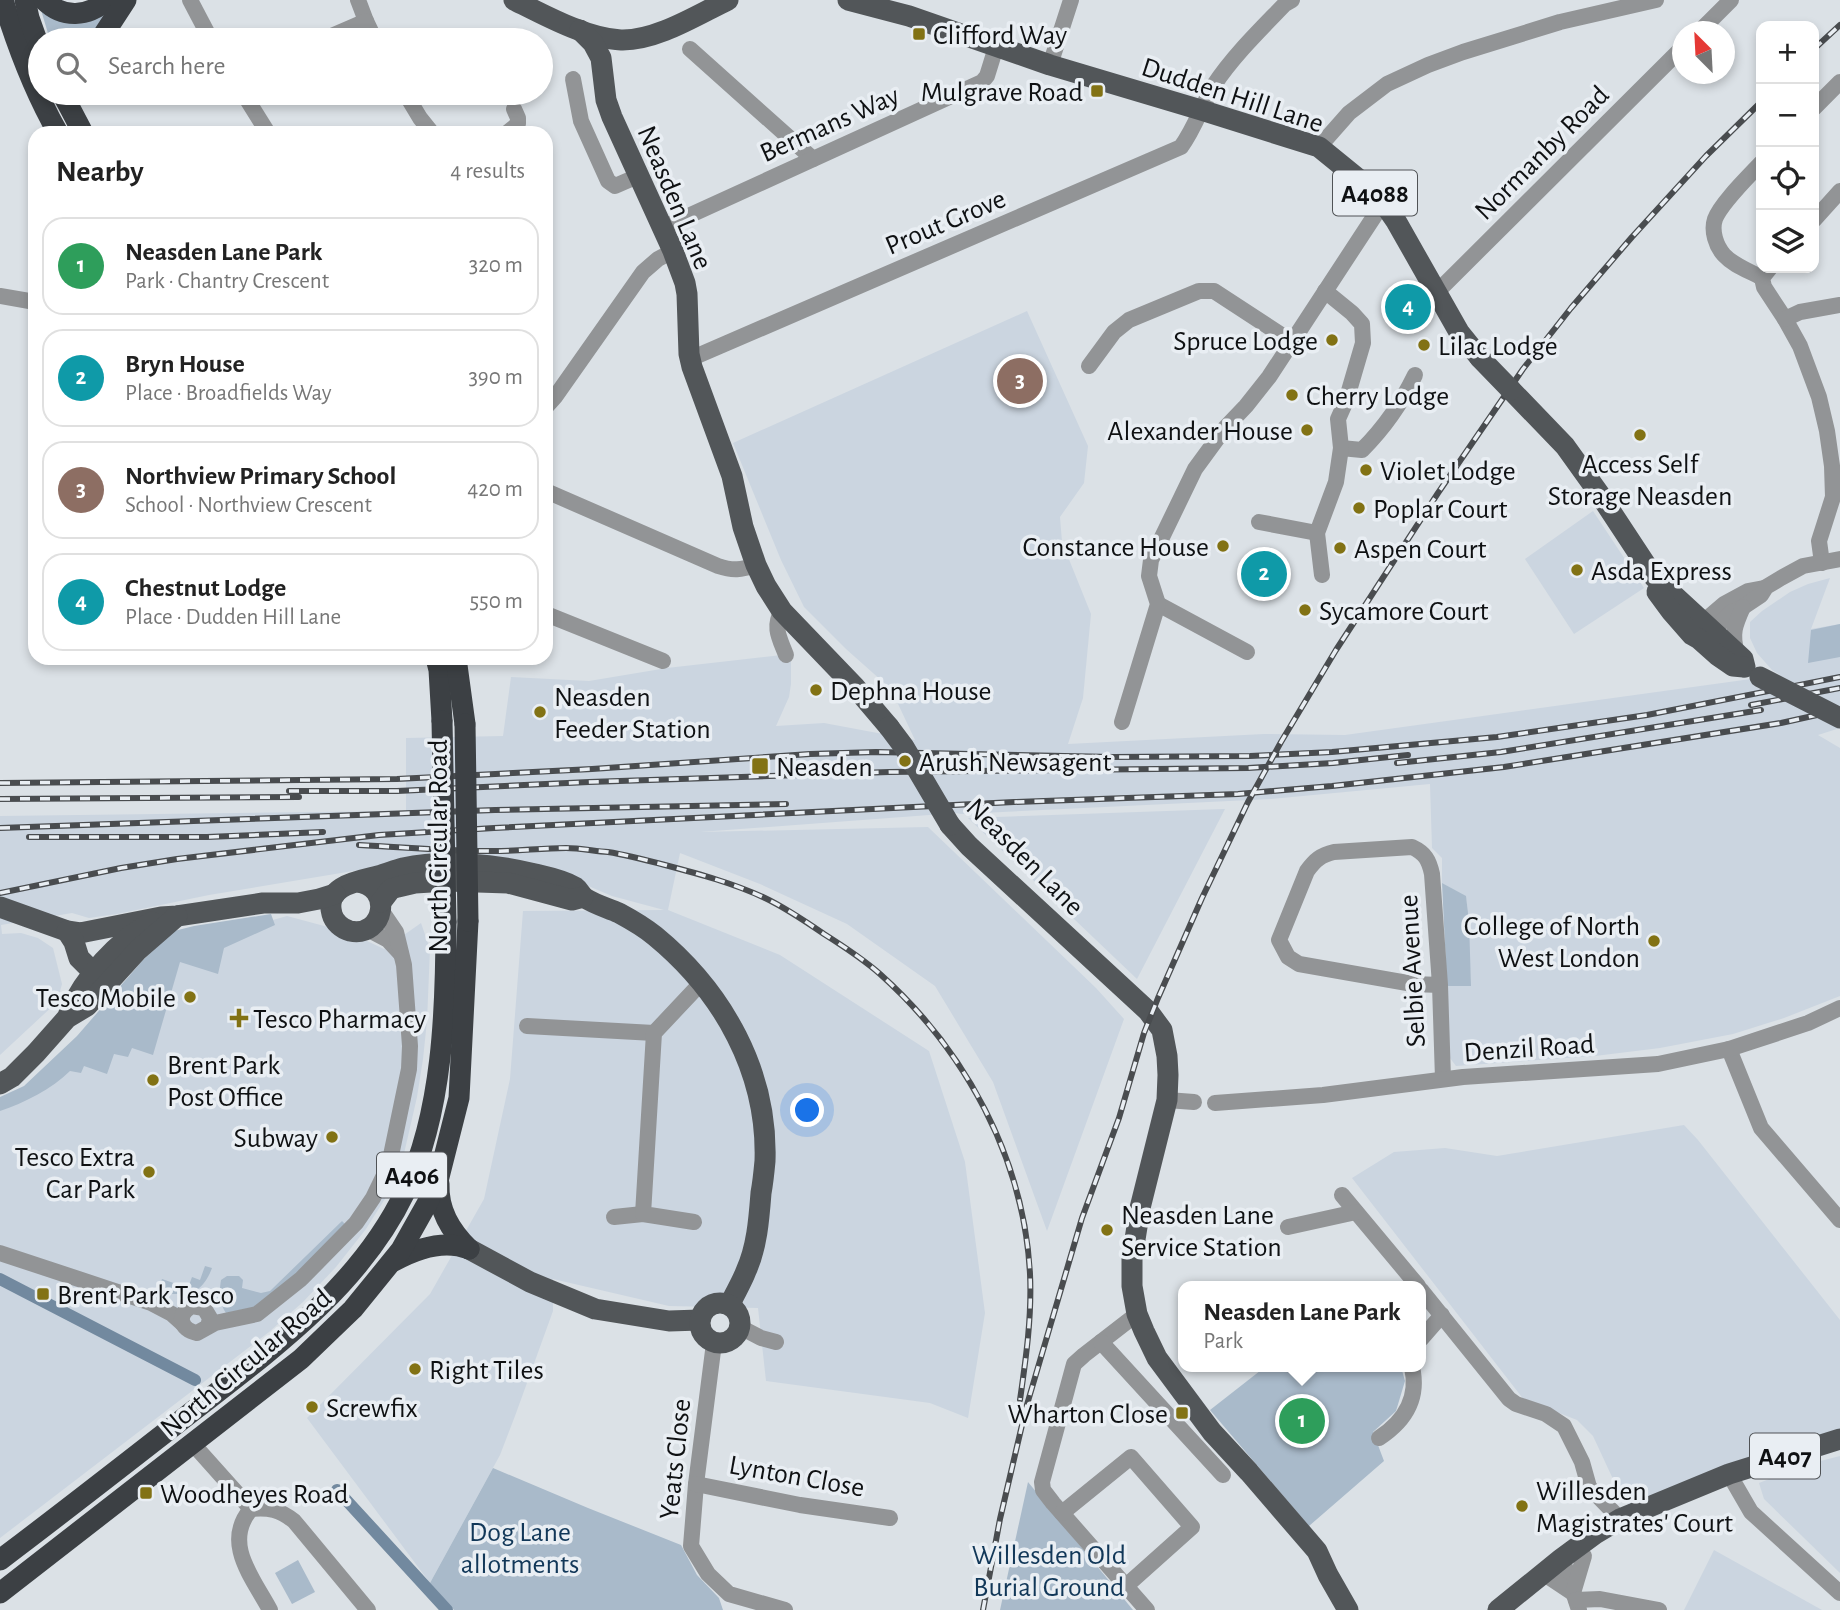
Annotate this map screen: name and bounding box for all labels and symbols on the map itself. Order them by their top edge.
north arrow [1672,21,1735,84]
place label: Clifford Way [933,22,1067,50]
marker: Clifford Way [911,26,927,42]
street label: Dudden Hill Lane [1138,53,1327,138]
place label: Mulgrave Road [921,79,1083,107]
street label: Normanby Road [1470,81,1615,226]
street label: Bermans Way [756,82,904,168]
marker: Mulgrave Road [1089,83,1105,99]
street label: Neasden Lane [631,122,717,274]
road number: A4088 [1333,170,1417,216]
street label: Prout Grove [882,185,1010,261]
pin: 4 [1385,281,1431,333]
place label: Spruce Lodge [1173,328,1318,356]
marker: Spruce Lodge [1324,332,1340,348]
place label: Lilac Lodge [1438,333,1558,361]
marker: Lilac Lodge [1416,337,1432,353]
pin: 3 [997,355,1043,407]
place label: Cherry Lodge [1306,383,1449,411]
marker: Cherry Lodge [1284,387,1300,403]
place label: Alexander House [1107,418,1293,446]
marker: Alexander House [1299,422,1315,438]
marker: Access Self Storage Neasden [1632,427,1648,443]
place label: Access Self Storage Neasden [1548,451,1732,511]
place label: Violet Lodge [1380,458,1516,486]
marker: Violet Lodge [1358,462,1374,478]
place label: Poplar Court [1373,496,1507,524]
marker: Poplar Court [1351,500,1367,516]
place label: Constance House [1022,534,1209,562]
place label: Aspen Court [1354,536,1487,564]
marker: Constance House [1215,538,1231,554]
marker: Aspen Court [1332,540,1348,556]
pin: 2 [1241,548,1287,600]
place label: Asda Express [1591,558,1732,586]
marker: Asda Express [1569,562,1585,578]
place label: Sycamore Court [1319,598,1489,626]
marker: Sycamore Court [1297,602,1313,618]
place label: Dephna House [830,678,991,706]
marker: Dephna House [808,682,824,698]
place label: Neasden Feeder Station [554,684,711,744]
marker: Neasden Feeder Station [532,704,548,720]
street label: North Circular Road [425,739,453,953]
place label: Arush Newsagent [919,749,1111,777]
marker: Arush Newsagent [897,753,913,769]
place label: Neasden [776,754,873,782]
marker: Neasden [750,756,770,776]
street label: Neasden Lane [961,793,1089,921]
street label: Selbie Avenue [1395,894,1431,1048]
place label: College of North West London [1464,913,1640,973]
marker: College of North West London [1646,933,1662,949]
place label: Tesco Mobile [35,985,176,1013]
marker: Tesco Mobile [182,989,198,1005]
place label: Tesco Pharmacy [253,1006,426,1034]
marker: Tesco Pharmacy [231,1010,247,1026]
street label: Denzil Road [1463,1030,1595,1068]
place label: Brent Park Post Office [167,1052,284,1112]
marker: Brent Park Post Office [145,1072,161,1088]
your location [790,1093,824,1127]
place label: Subway [234,1125,318,1153]
marker: Subway [324,1129,340,1145]
place label: Tesco Extra Car Park [14,1144,135,1204]
road number: A406 [377,1152,447,1198]
marker: Tesco Extra Car Park [141,1164,157,1180]
place label: Neasden Lane Service Station [1121,1202,1282,1262]
marker: Neasden Lane Service Station [1099,1222,1115,1238]
place label: Brent Park Tesco [57,1282,234,1310]
street label: North Circular Road [155,1284,337,1443]
marker: Brent Park Tesco [35,1286,51,1302]
place label: Right Tiles [429,1357,544,1385]
marker: Right Tiles [407,1361,423,1377]
place label: Screwfix [326,1395,418,1423]
pin: 1 [1279,1395,1325,1447]
street label: Yeats Close [656,1397,696,1521]
marker: Screwfix [304,1399,320,1415]
place label: Wharton Close [1007,1401,1168,1429]
marker: Wharton Close [1174,1405,1190,1421]
road number: A407 [1750,1434,1820,1478]
street label: Lynton Close [727,1451,867,1503]
place label: Willesden Magistrates' Court [1536,1478,1733,1538]
place label: Woodheyes Road [160,1481,348,1509]
marker: Woodheyes Road [138,1485,154,1501]
marker: Willesden Magistrates' Court [1514,1498,1530,1514]
park label: Dog Lane allotments [461,1519,579,1579]
park label: Willesden Old Burial Ground [972,1542,1126,1602]

